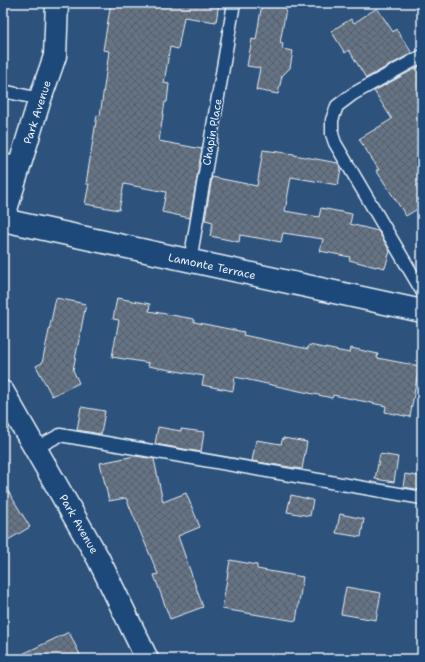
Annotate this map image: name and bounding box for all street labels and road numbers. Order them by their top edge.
street label: Park Avenue [20,78,55,146]
street label: Chapin Place [199,97,226,167]
street label: Lamonte Terrace [167,250,257,283]
street label: Park Avenue [56,492,102,557]

